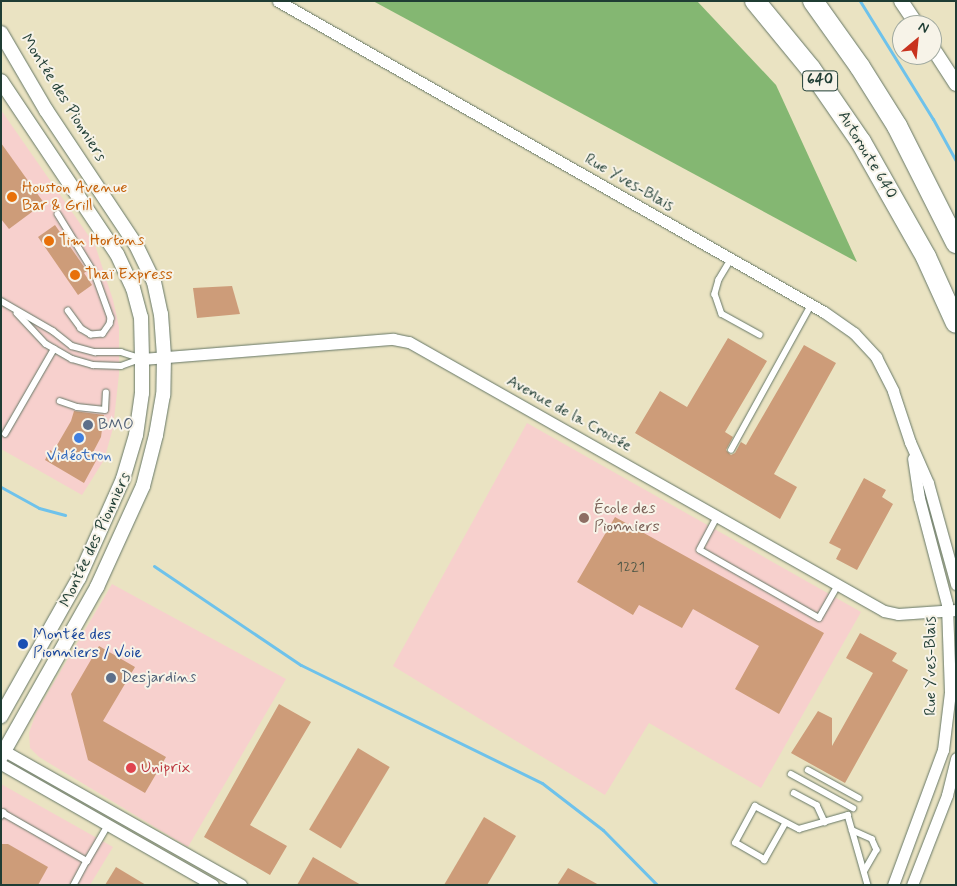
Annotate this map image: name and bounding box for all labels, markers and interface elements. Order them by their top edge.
north arrow [892,15,942,65]
text: N [915,17,932,38]
street label: Montée des Pionniers [15,30,111,166]
road number: 640 [801,68,839,94]
street label: Autoroute 640 [833,108,901,202]
street label: Rue Yves-Blais [581,150,677,216]
place label: Houston Avenue Bar & Grill [22,178,125,216]
marker: Houston Avenue Bar & Grill [6,191,18,203]
place label: Tim Hortons [59,231,142,251]
marker: Tim Hortons [43,235,55,247]
place label: Thaï Express [85,265,173,285]
marker: Thaï Express [69,269,81,281]
street label: Avenue de la Croisée [503,372,635,456]
place label: BMO [98,415,134,435]
marker: BMO [82,419,94,431]
marker: Vidéotron [73,432,85,444]
place label: Vidéotron [46,446,112,466]
street label: Montée des Pionniers [56,468,136,612]
place label: École des Pionniers [594,499,660,537]
marker: École des Pionniers [578,512,590,524]
house number: 1221 [617,559,645,575]
street label: Rue Yves-Blais [921,616,941,716]
place label: Montée des Pionniers / Voie [33,625,142,663]
marker: Montée des Pionniers / Voie [17,638,29,650]
place label: Desjardins [121,668,196,688]
marker: Desjardins [105,672,117,684]
place label: Uniprix [141,758,191,778]
marker: Uniprix [125,762,137,774]

